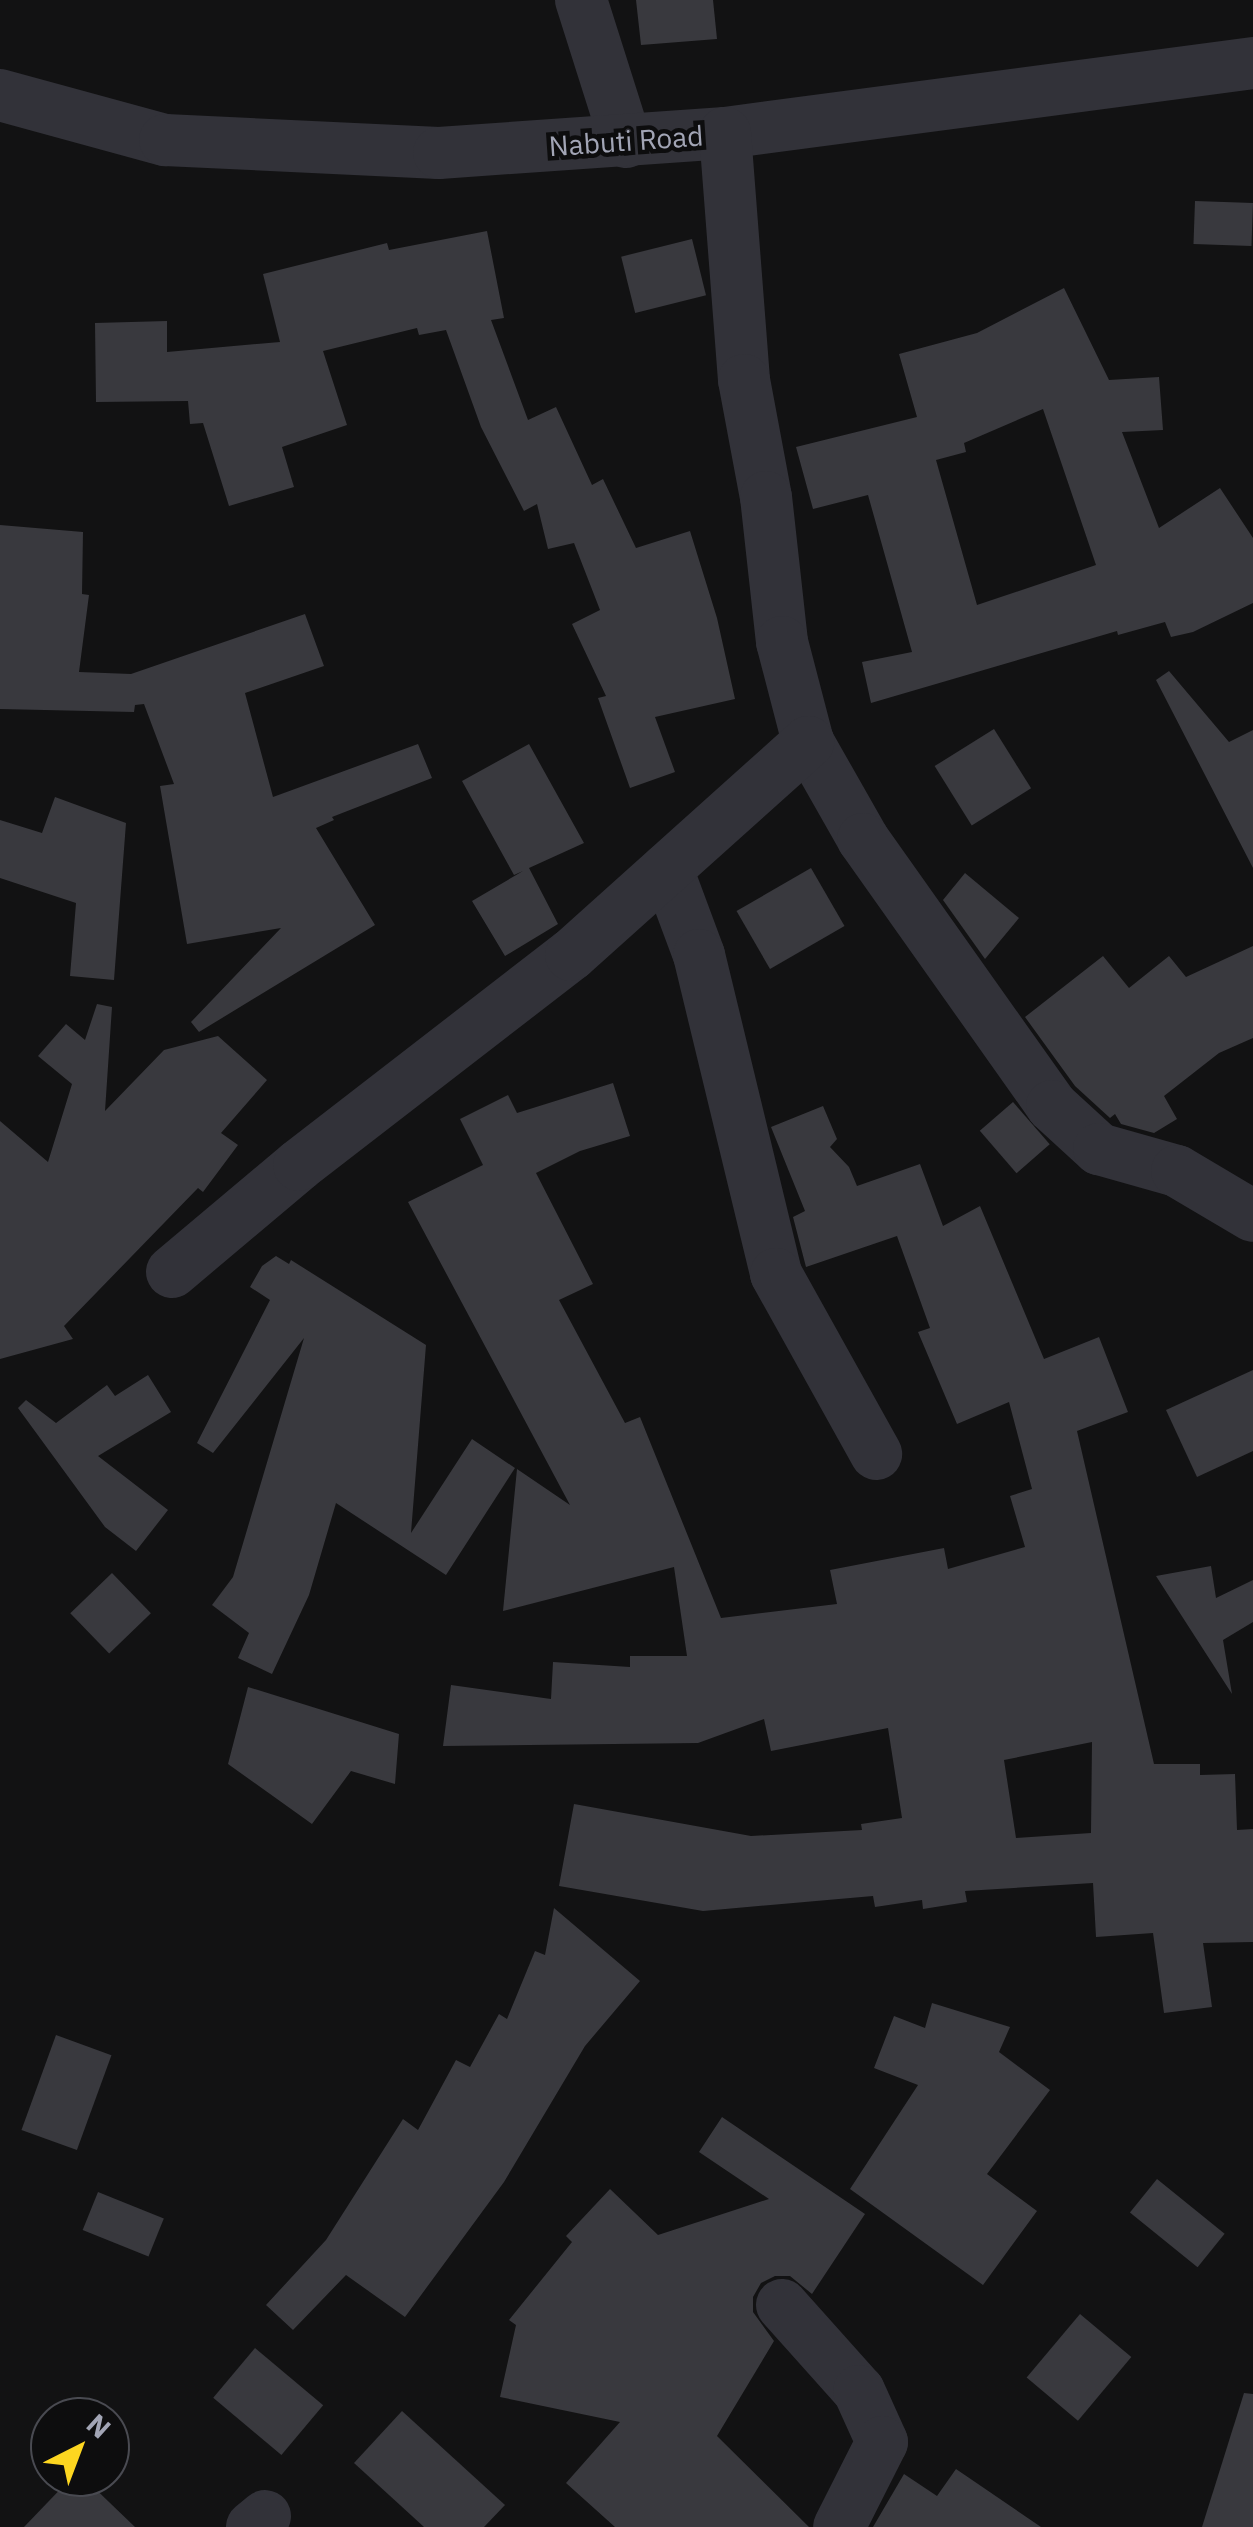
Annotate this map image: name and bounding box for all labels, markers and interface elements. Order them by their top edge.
street label: Nabuti Road [548,119,704,163]
north arrow [30,2397,130,2497]
text: N [79,2405,119,2446]

